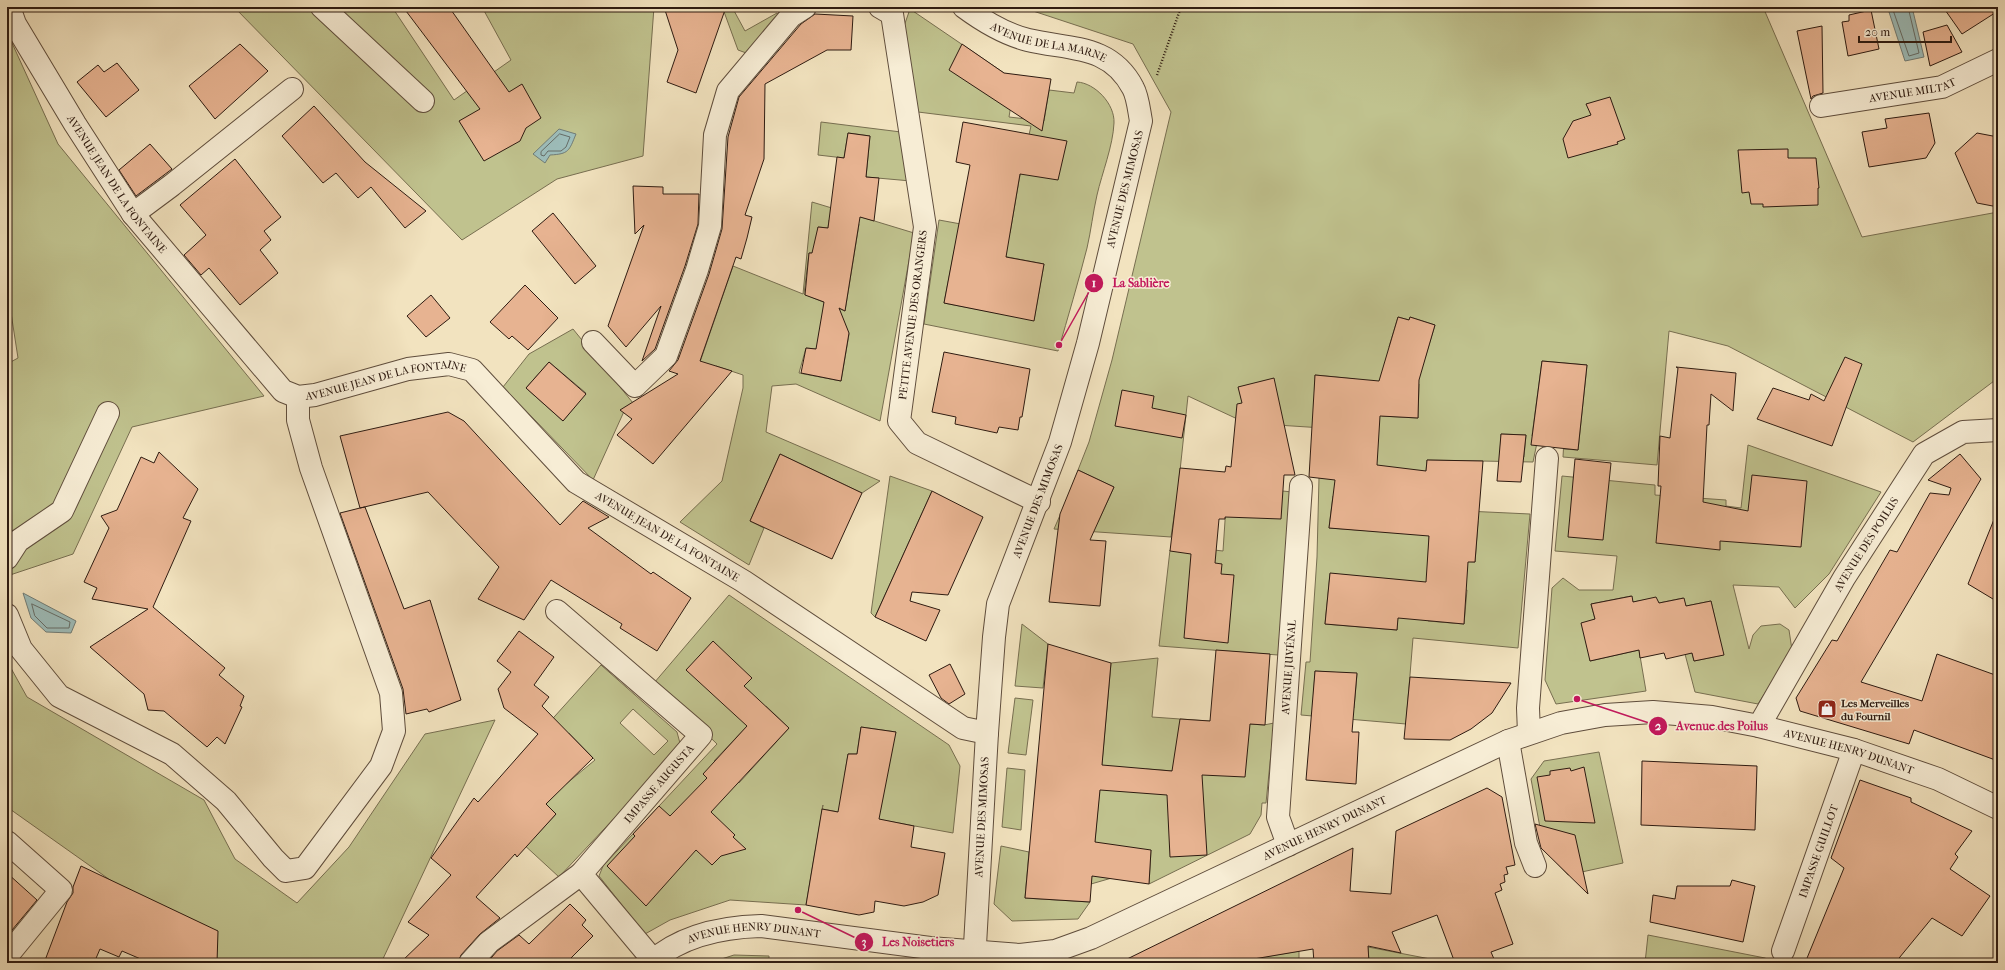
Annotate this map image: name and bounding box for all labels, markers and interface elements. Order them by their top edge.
scale bar [1859,18,1951,44]
street label: AVENUE DE LA MARNE [987,19,1109,65]
text: 20 m [1865,25,1890,39]
street label: AVENUE MILTAT [1867,75,1959,105]
street label: AVENUE JEAN DE LA FONTAINE [64,112,170,256]
street label: AVENUE DES MIMOSAS [1104,129,1146,250]
street label: PETITE AVENUE DES ORANGERS [896,229,930,401]
callout: La Sablière [1084,271,1177,295]
text: 1 [1092,276,1096,290]
text: La Sablière [1113,276,1170,290]
street label: AVENUE JEAN DE LA FONTAINE [304,357,468,403]
street label: AVENUE DES MIMOSAS [1010,442,1066,561]
street label: AVENUE JEAN DE LA FONTAINE [592,488,742,584]
street label: AVENUE DES POILUS [1831,494,1901,595]
street label: AVENUE JUVÉNAL [1279,619,1298,716]
place label: Les Merveilles du Fournil [1841,697,1909,723]
shop icon: Les Merveilles du Fournil [1816,698,1838,720]
callout: Avenue des Poilus [1648,714,1776,738]
text: 2 [1655,719,1662,733]
text: Avenue des Poilus [1675,719,1768,733]
street label: AVENUE HENRY DUNANT [1781,726,1916,777]
street label: IMPASSE AUGUSTA [621,741,697,826]
street label: AVENUE DES MIMOSAS [972,756,992,879]
street label: AVENUE HENRY DUNANT [1260,793,1389,863]
street label: IMPASSE GUILLOT [1796,802,1841,900]
street label: AVENUE HENRY DUNANT [684,919,822,946]
callout: Les Noisetiers [854,930,962,954]
text: 3 [862,935,867,950]
text: Les Noisetiers [882,935,955,949]

